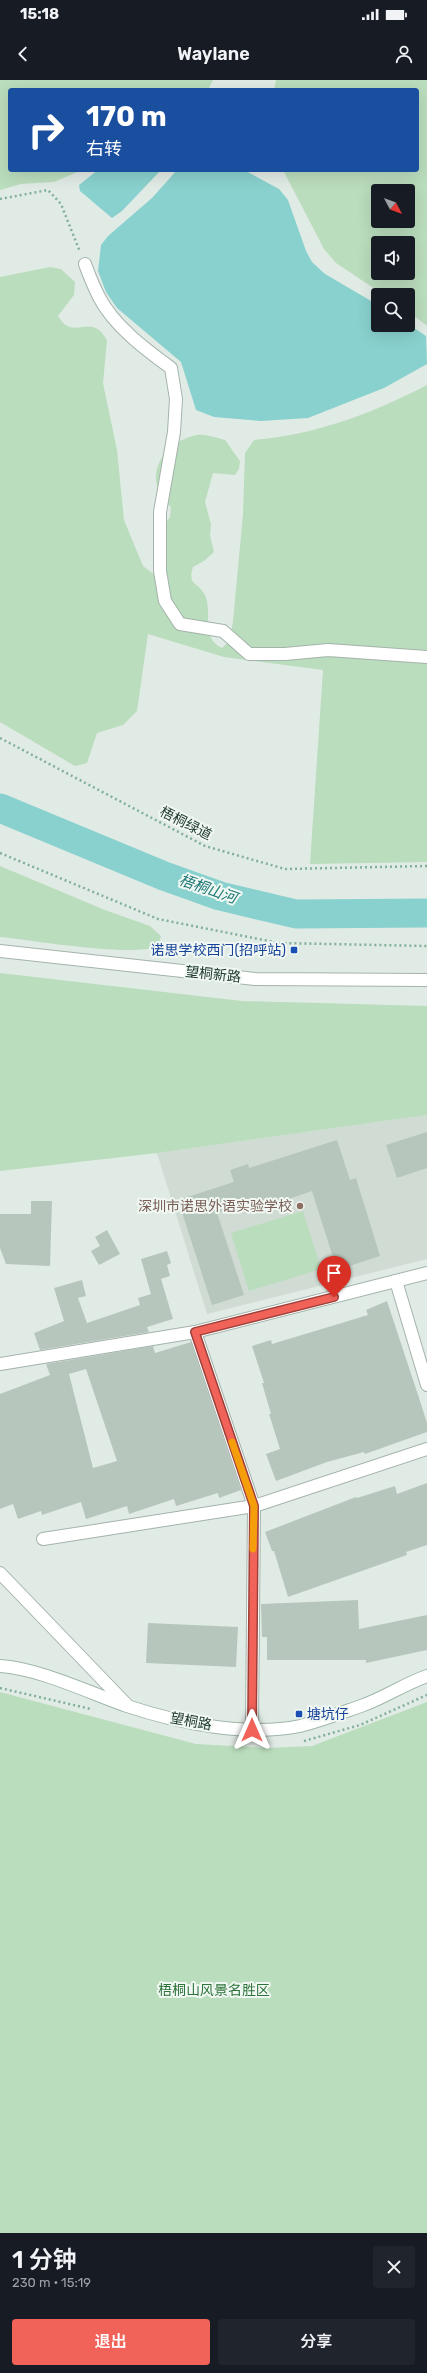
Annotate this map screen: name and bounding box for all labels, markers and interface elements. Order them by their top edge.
text: 15:18 [20,5,59,23]
icon: back [12,43,34,65]
text: Waylane [177,43,250,65]
icon: person [393,43,415,65]
text: 170 m [86,100,167,133]
icon: right [20,104,72,156]
text: 右转 [86,138,122,160]
north arrow [371,184,415,228]
map controls [371,184,415,332]
button: sound [371,236,415,280]
button: search [371,288,415,332]
street label: 梧桐绿道 [157,803,215,844]
water label: 梧桐山河 [177,871,242,908]
place label: 诺思学校西门(招呼站) [151,942,286,959]
marker: 诺思学校西门(招呼站) [289,945,299,955]
street label: 望桐新路 [184,963,242,986]
place label: 深圳市诺思外语实验学校 [138,1198,292,1215]
marker: 深圳市诺思外语实验学校 [295,1201,305,1211]
pin [317,1256,351,1297]
icon: arrive [323,1262,345,1284]
place label: 塘坑仔 [307,1706,349,1723]
street label: 望桐路 [169,1709,213,1734]
position arrow [231,1709,273,1751]
marker: 塘坑仔 [294,1709,304,1719]
park label: 梧桐山风景名胜区 [158,1982,270,1999]
text: 1 分钟 [12,2246,77,2274]
button: close [373,2246,415,2288]
text: 230 m · 15:19 [12,2275,91,2290]
button: 退出 [12,2319,210,2365]
button: 分享 [218,2319,415,2365]

